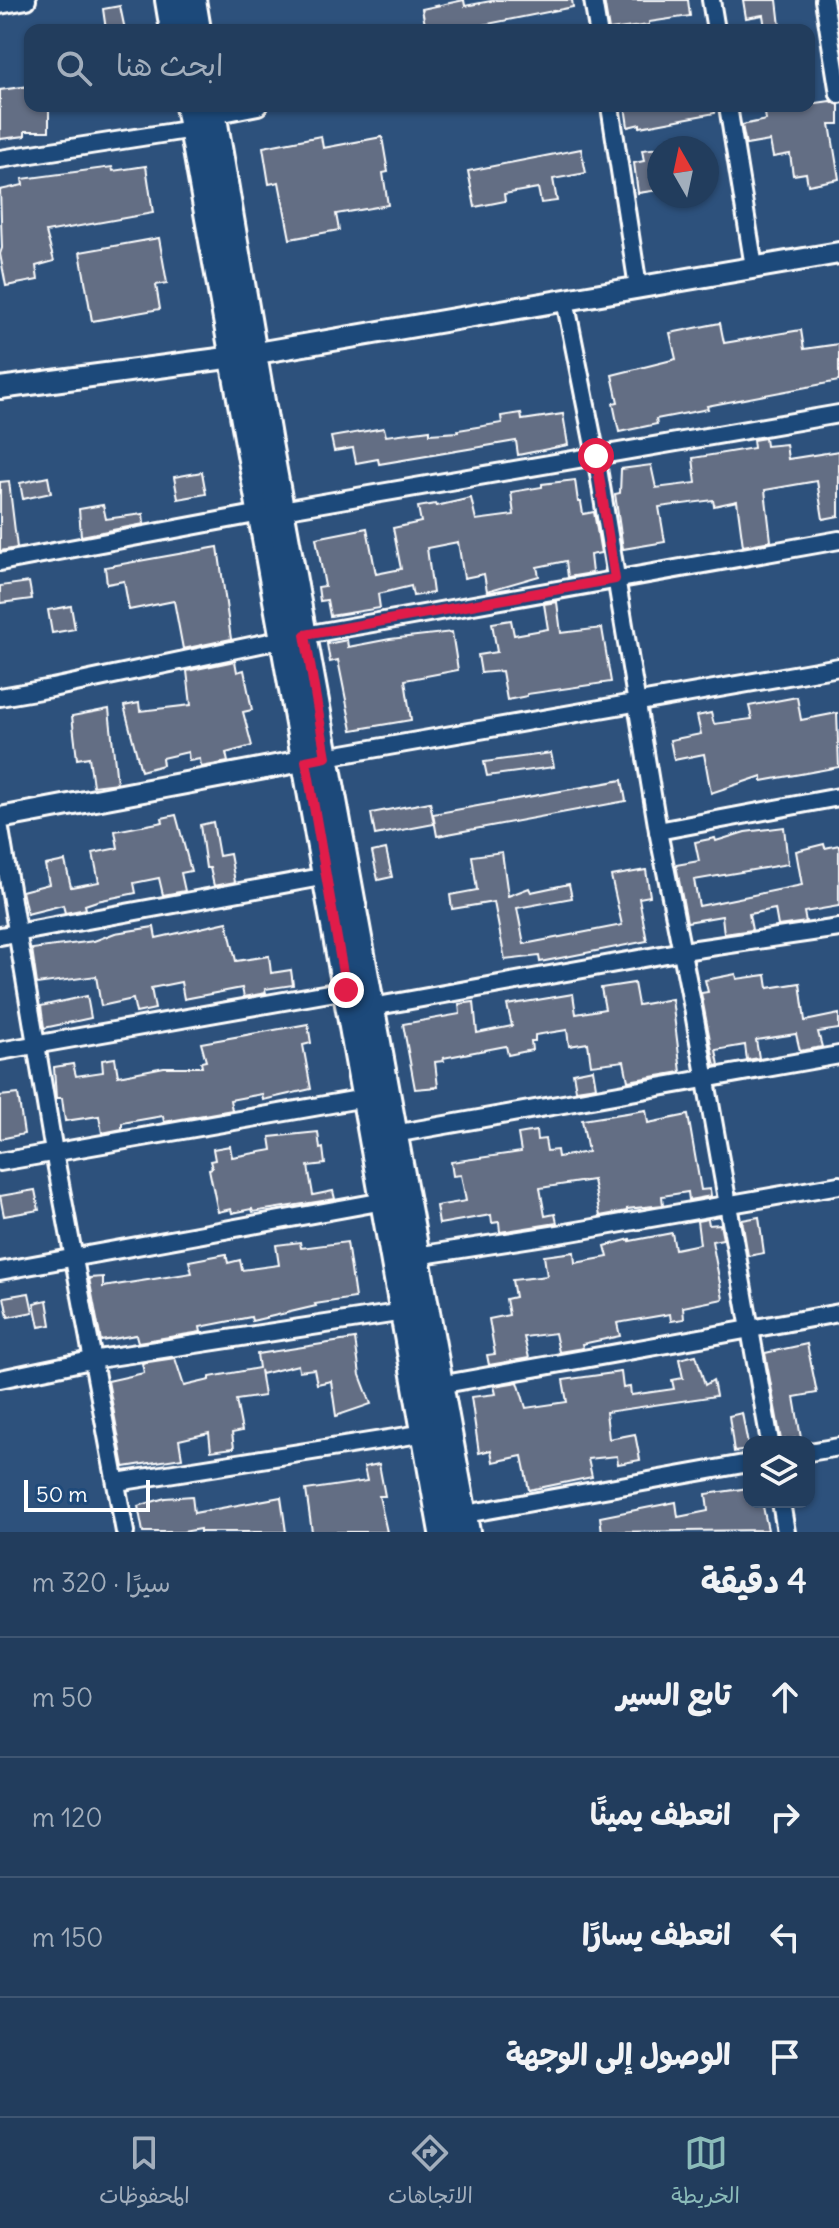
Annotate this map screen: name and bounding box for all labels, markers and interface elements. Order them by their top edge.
search box [24,24,815,112]
icon: search [52,46,96,90]
text: ابحث هنا [116,46,223,84]
north arrow [647,136,719,208]
route start [578,438,614,474]
route end [328,972,364,1008]
map controls [743,1436,815,1508]
button: layers [743,1436,815,1508]
scale bar [24,1476,150,1512]
text: 50 m [36,1480,88,1508]
text: 4 دقيقة [701,1559,807,1602]
text: سيرًا · 320 m [32,1566,171,1599]
text: تابع السير [617,1675,731,1713]
icon: ahead [763,1675,807,1719]
text: 50 m [32,1681,93,1714]
text: انعطف يمينًا [590,1795,731,1833]
icon: right [763,1795,807,1839]
text: 120 m [32,1801,103,1834]
text: انعطف يسارًا [582,1915,731,1953]
icon: left [763,1915,807,1959]
text: 150 m [32,1921,103,1954]
text: الوصول إلى الوجهة [506,2035,731,2073]
icon: arrive [763,2035,807,2079]
tab: المحفوظات [99,2131,190,2215]
tab: الاتجاهات [388,2131,473,2215]
tab: الخريطة [671,2131,740,2215]

